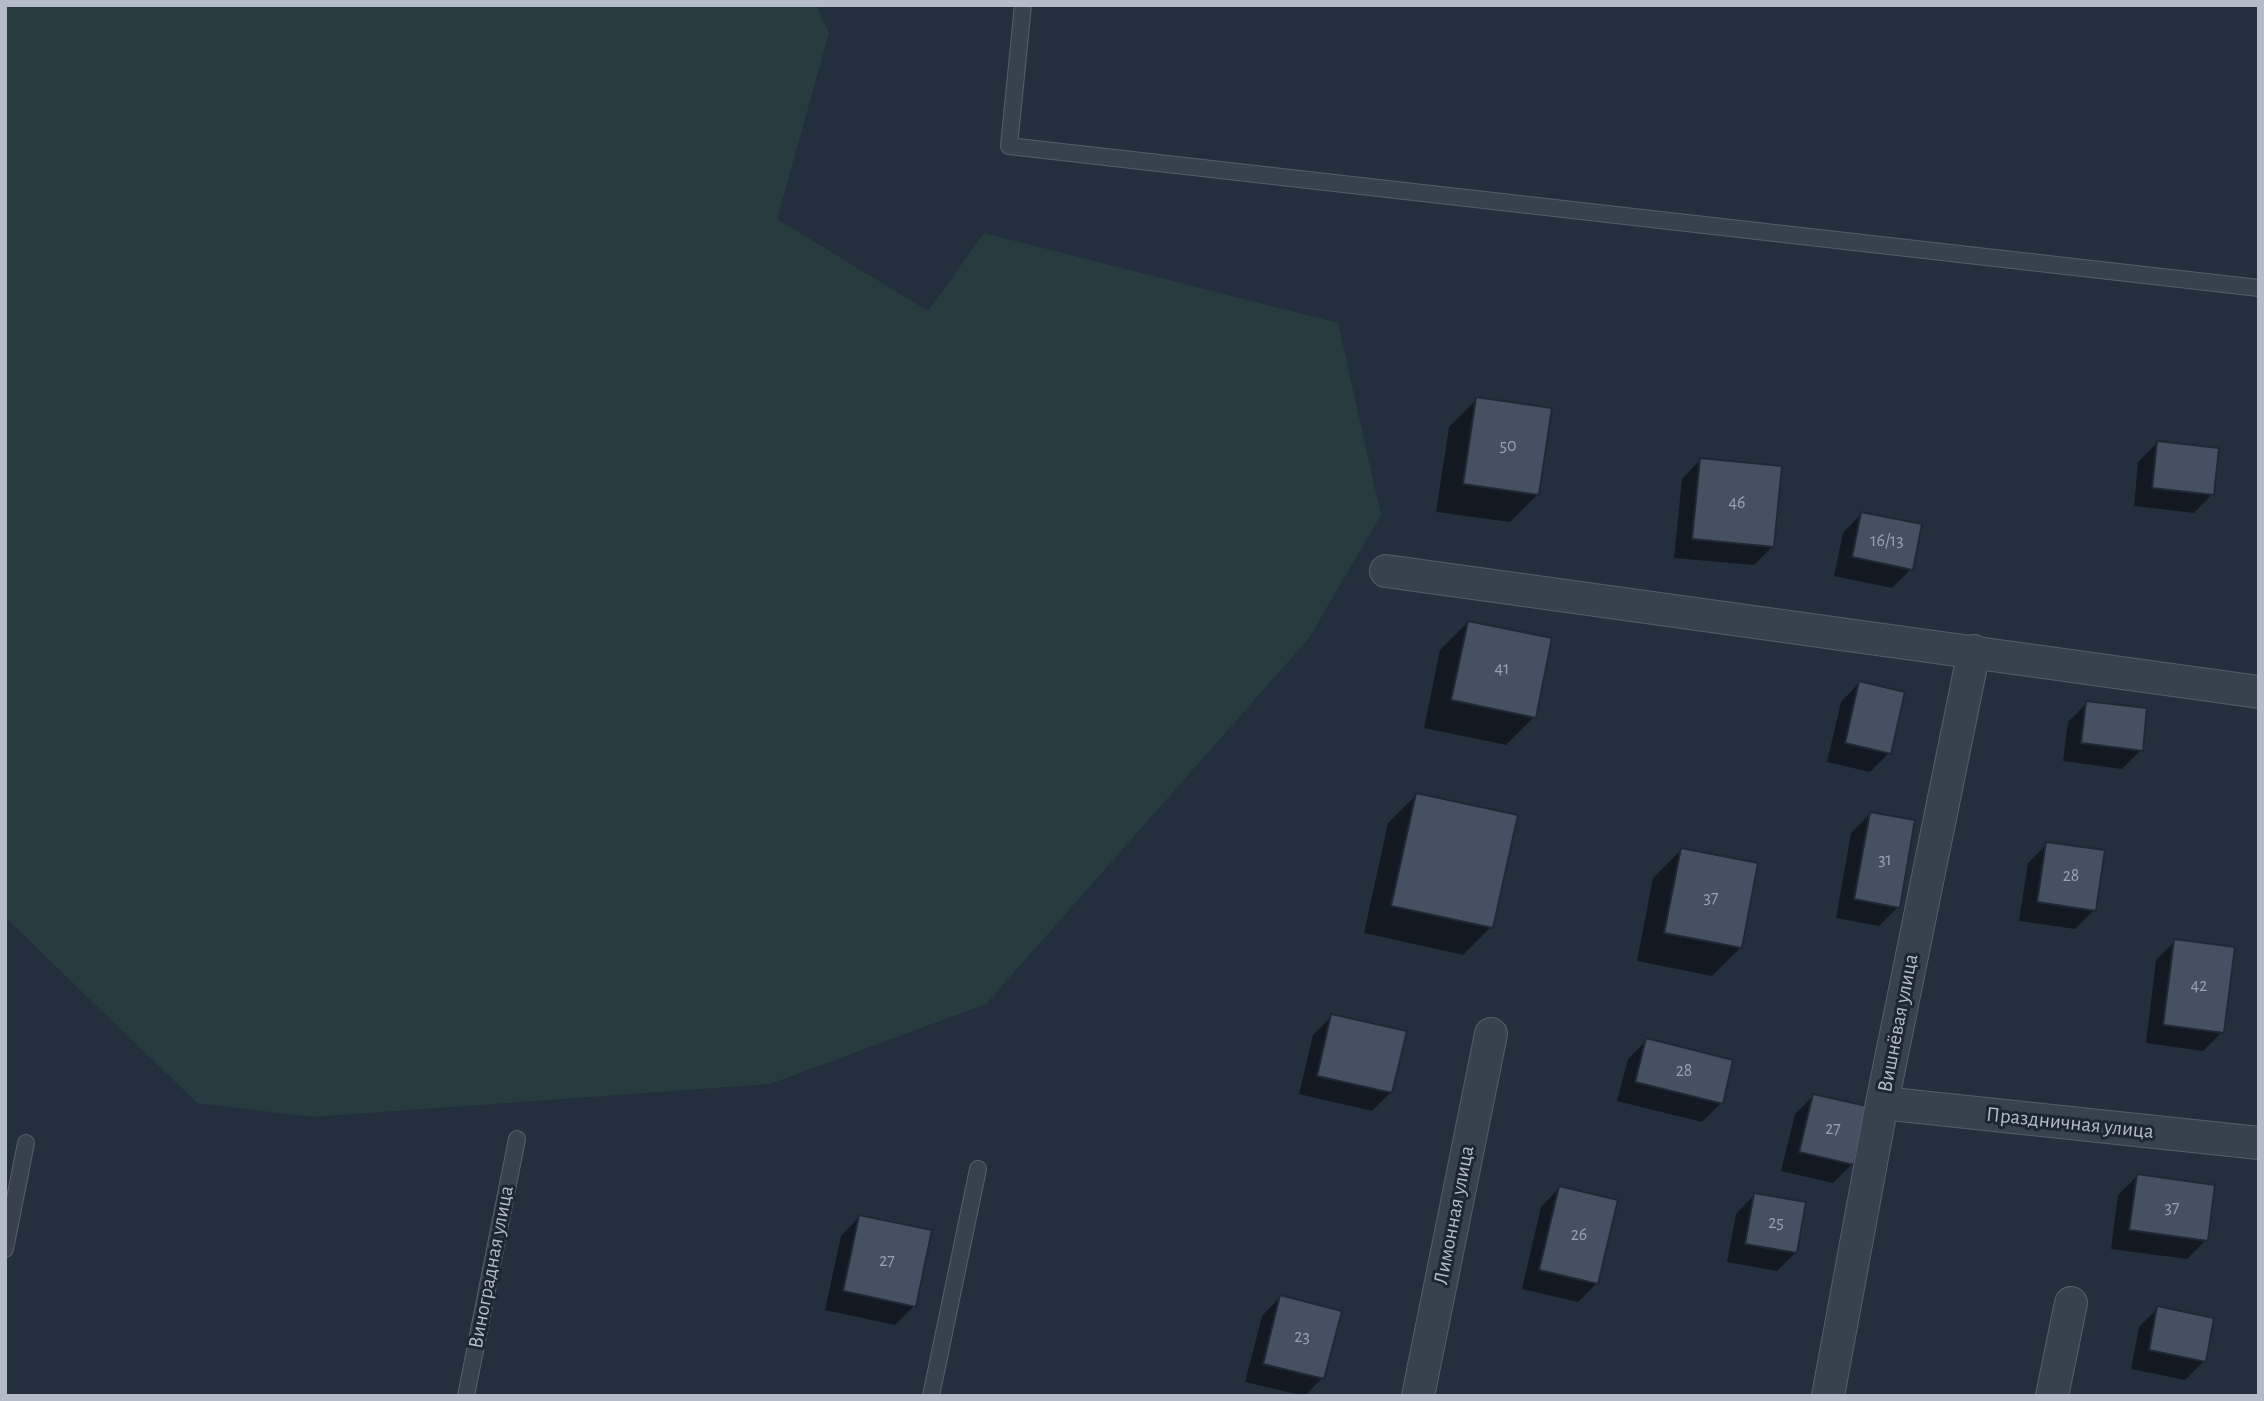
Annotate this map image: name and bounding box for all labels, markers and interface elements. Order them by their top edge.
house number: 50 [1499,435,1517,457]
house number: 46 [1728,492,1746,514]
house number: 16/13 [1870,530,1904,552]
house number: 41 [1495,658,1509,680]
house number: 31 [1878,849,1892,871]
house number: 28 [2063,865,2079,887]
house number: 37 [1704,887,1718,909]
street label: Вишнёвая улица [1872,952,1924,1094]
house number: 42 [2191,975,2207,997]
house number: 28 [1676,1060,1692,1082]
street label: Праздничная улица [1985,1102,2155,1144]
house number: 27 [1825,1118,1841,1140]
street label: Лимонная улица [1428,1143,1480,1287]
street label: Виноградная улица [463,1183,519,1351]
house number: 37 [2165,1197,2179,1219]
house number: 25 [1768,1212,1784,1234]
house number: 26 [1571,1224,1587,1246]
house number: 27 [879,1250,895,1272]
house number: 23 [1294,1326,1310,1348]

